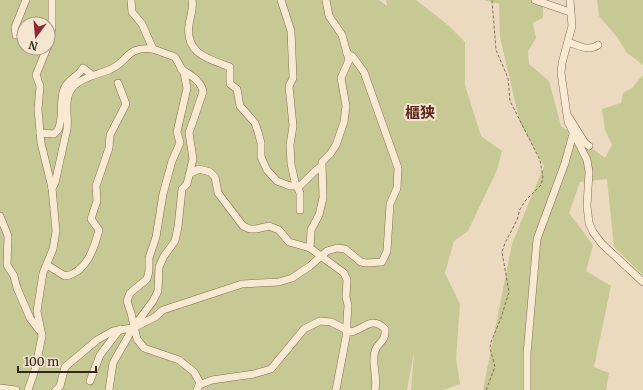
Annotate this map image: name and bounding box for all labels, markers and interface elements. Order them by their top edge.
north arrow [16,16,56,56]
text: N [27,38,39,54]
district label: 櫃狭 [405,103,435,122]
scale bar [18,348,96,374]
text: 100 m [24,354,59,369]

